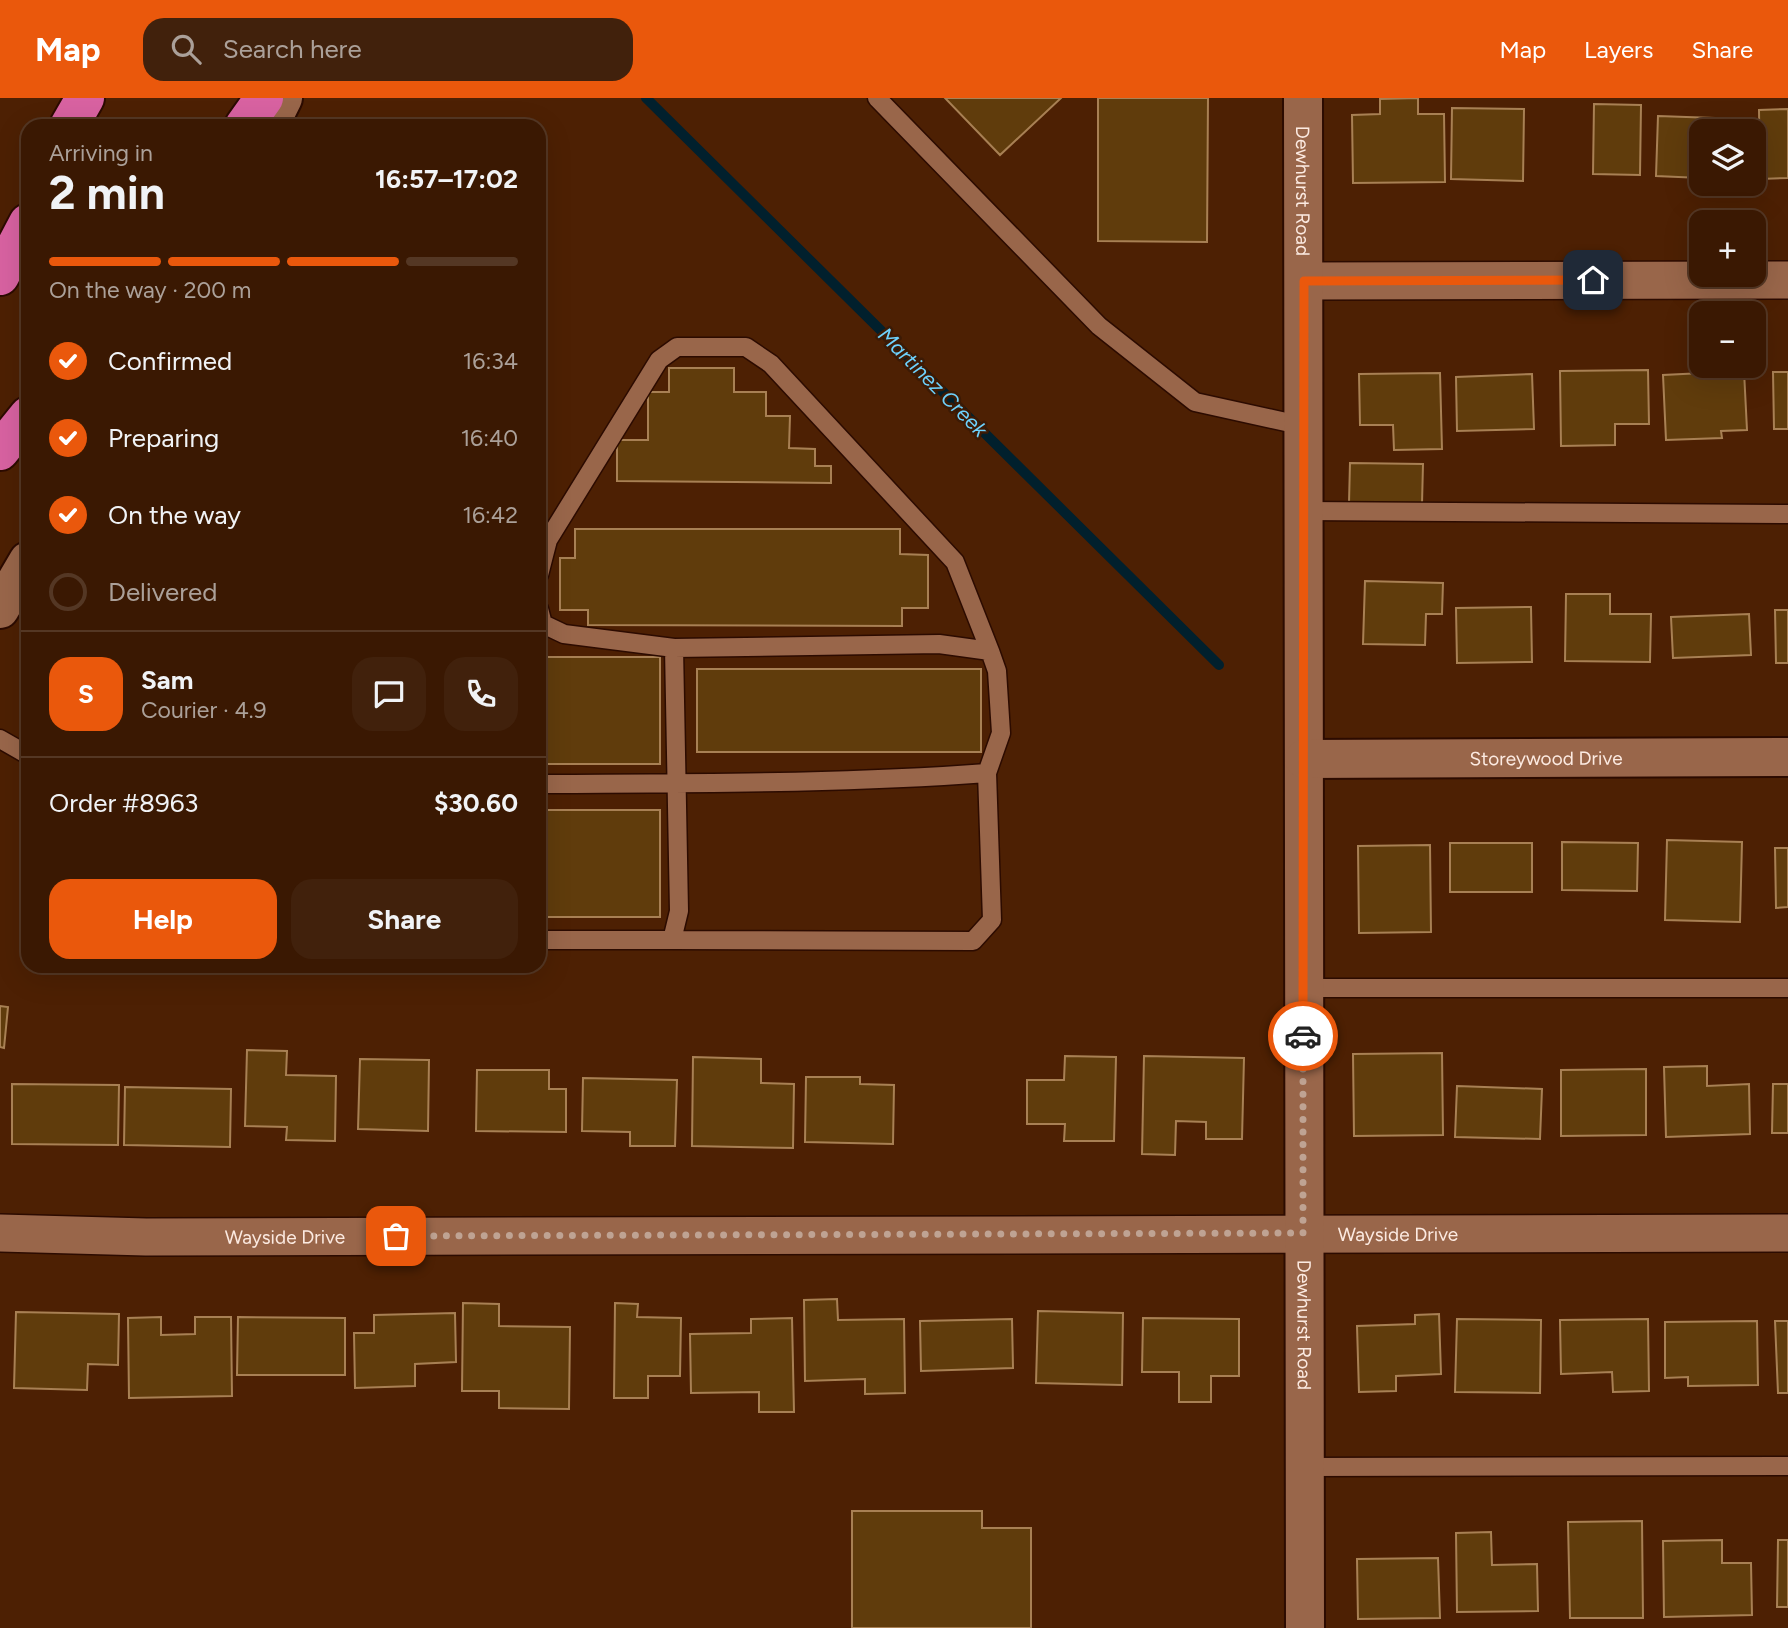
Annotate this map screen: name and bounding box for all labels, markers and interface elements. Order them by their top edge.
search box [143,18,633,81]
text: Map [35,30,101,69]
icon: search [167,30,205,68]
text: Search here [223,33,362,65]
text: Map [1499,35,1546,64]
text: Layers [1584,35,1653,64]
text: Share [1691,35,1753,64]
map controls [1689,119,1766,378]
button: layers [1689,119,1766,196]
street label: Dewhurst Road [1292,126,1315,256]
text: Arriving in [49,139,153,167]
text: 16:57–17:02 [375,163,518,195]
text: 2 min [49,165,165,221]
button: + [1689,210,1766,287]
pin [1563,250,1623,310]
icon: home [1574,261,1612,299]
text: On the way · 200 m [49,276,251,304]
button: − [1689,301,1766,378]
water label: Martinez Creek [873,322,993,442]
icon: check [49,342,87,380]
text: Confirmed [108,345,232,377]
text: 16:34 [463,347,518,375]
icon: check [49,419,87,457]
text: Preparing [108,422,219,454]
text: 16:40 [461,424,518,452]
icon: check [49,496,87,534]
text: On the way [108,499,241,531]
text: 16:42 [463,501,518,529]
text: Delivered [108,576,217,608]
button: chat [352,657,426,731]
button: phone [444,657,518,731]
text: Sam [141,664,193,696]
text: S [78,678,94,710]
text: Courier · 4.9 [141,696,267,724]
street label: Storeywood Drive [1469,746,1623,770]
text: Order #8963 [49,787,199,819]
text: $30.60 [434,787,518,819]
button: Help [49,879,277,959]
button: Share [291,879,518,959]
courier [1268,1001,1338,1071]
icon: car [1284,1017,1322,1055]
pin [366,1206,426,1266]
icon: bag [377,1217,415,1255]
street label: Wayside Drive [1338,1222,1458,1246]
street label: Wayside Drive [225,1225,345,1248]
street label: Dewhurst Road [1293,1260,1316,1390]

